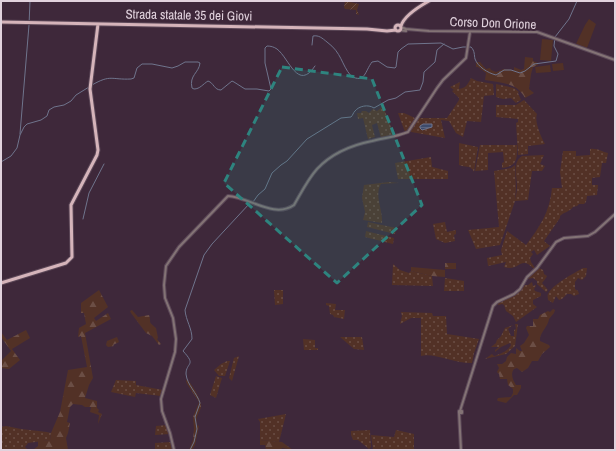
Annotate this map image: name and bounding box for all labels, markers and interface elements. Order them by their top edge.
street label: Strada statale 35 dei Giovi [125,5,253,25]
street label: Corso Don Orione [449,13,537,33]

